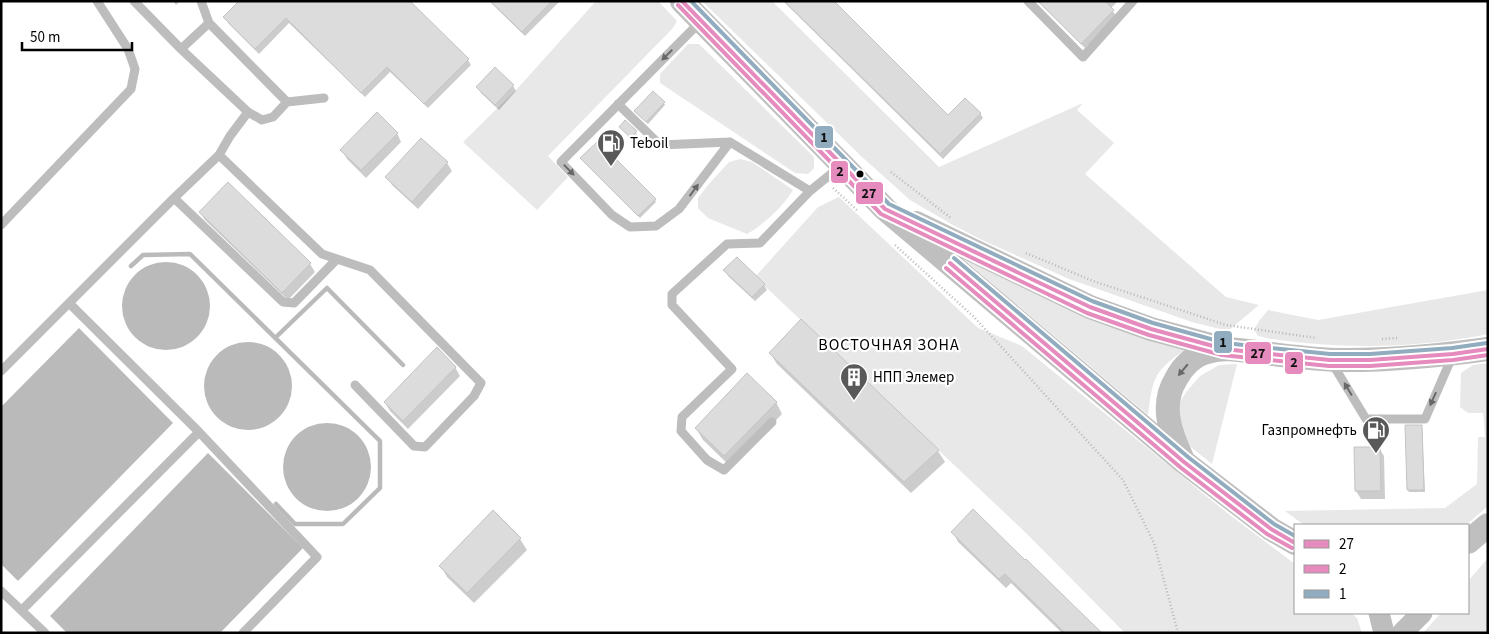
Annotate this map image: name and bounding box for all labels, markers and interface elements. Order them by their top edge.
scale bar [22,20,132,52]
text: 50 m [30,27,60,48]
one-way arrow [661,48,673,60]
line badge: 1 [814,125,834,149]
fuel station icon: Teboil [596,128,626,167]
text: 1 [820,128,828,148]
place label: Teboil [630,133,669,154]
line badge: 2 [830,160,849,184]
text: 2 [836,162,844,182]
one-way arrow [563,164,575,176]
unlabelled marker [855,169,865,179]
line badge: 27 [855,181,884,205]
one-way arrow [689,183,699,197]
text: 27 [862,184,876,204]
line badge: 1 [1213,330,1233,354]
text: 1 [1219,333,1227,353]
district label: ВОСТОЧНАЯ ЗОНА [818,334,960,356]
line badge: 27 [1244,341,1272,365]
text: 27 [1251,344,1265,364]
line badge: 2 [1284,351,1304,375]
text: 2 [1290,353,1298,373]
building icon: НПП Элемер [839,362,869,401]
one-way arrow [1177,363,1188,376]
place label: НПП Элемер [873,367,954,388]
one-way arrow [1343,383,1352,396]
one-way arrow [1429,392,1437,406]
fuel station icon: Газпромнефть [1361,415,1391,454]
place label: Газпромнефть [1261,420,1357,441]
legend [1294,524,1469,614]
text: 27 [1339,534,1354,555]
text: 2 [1339,559,1346,580]
text: 1 [1339,584,1346,605]

